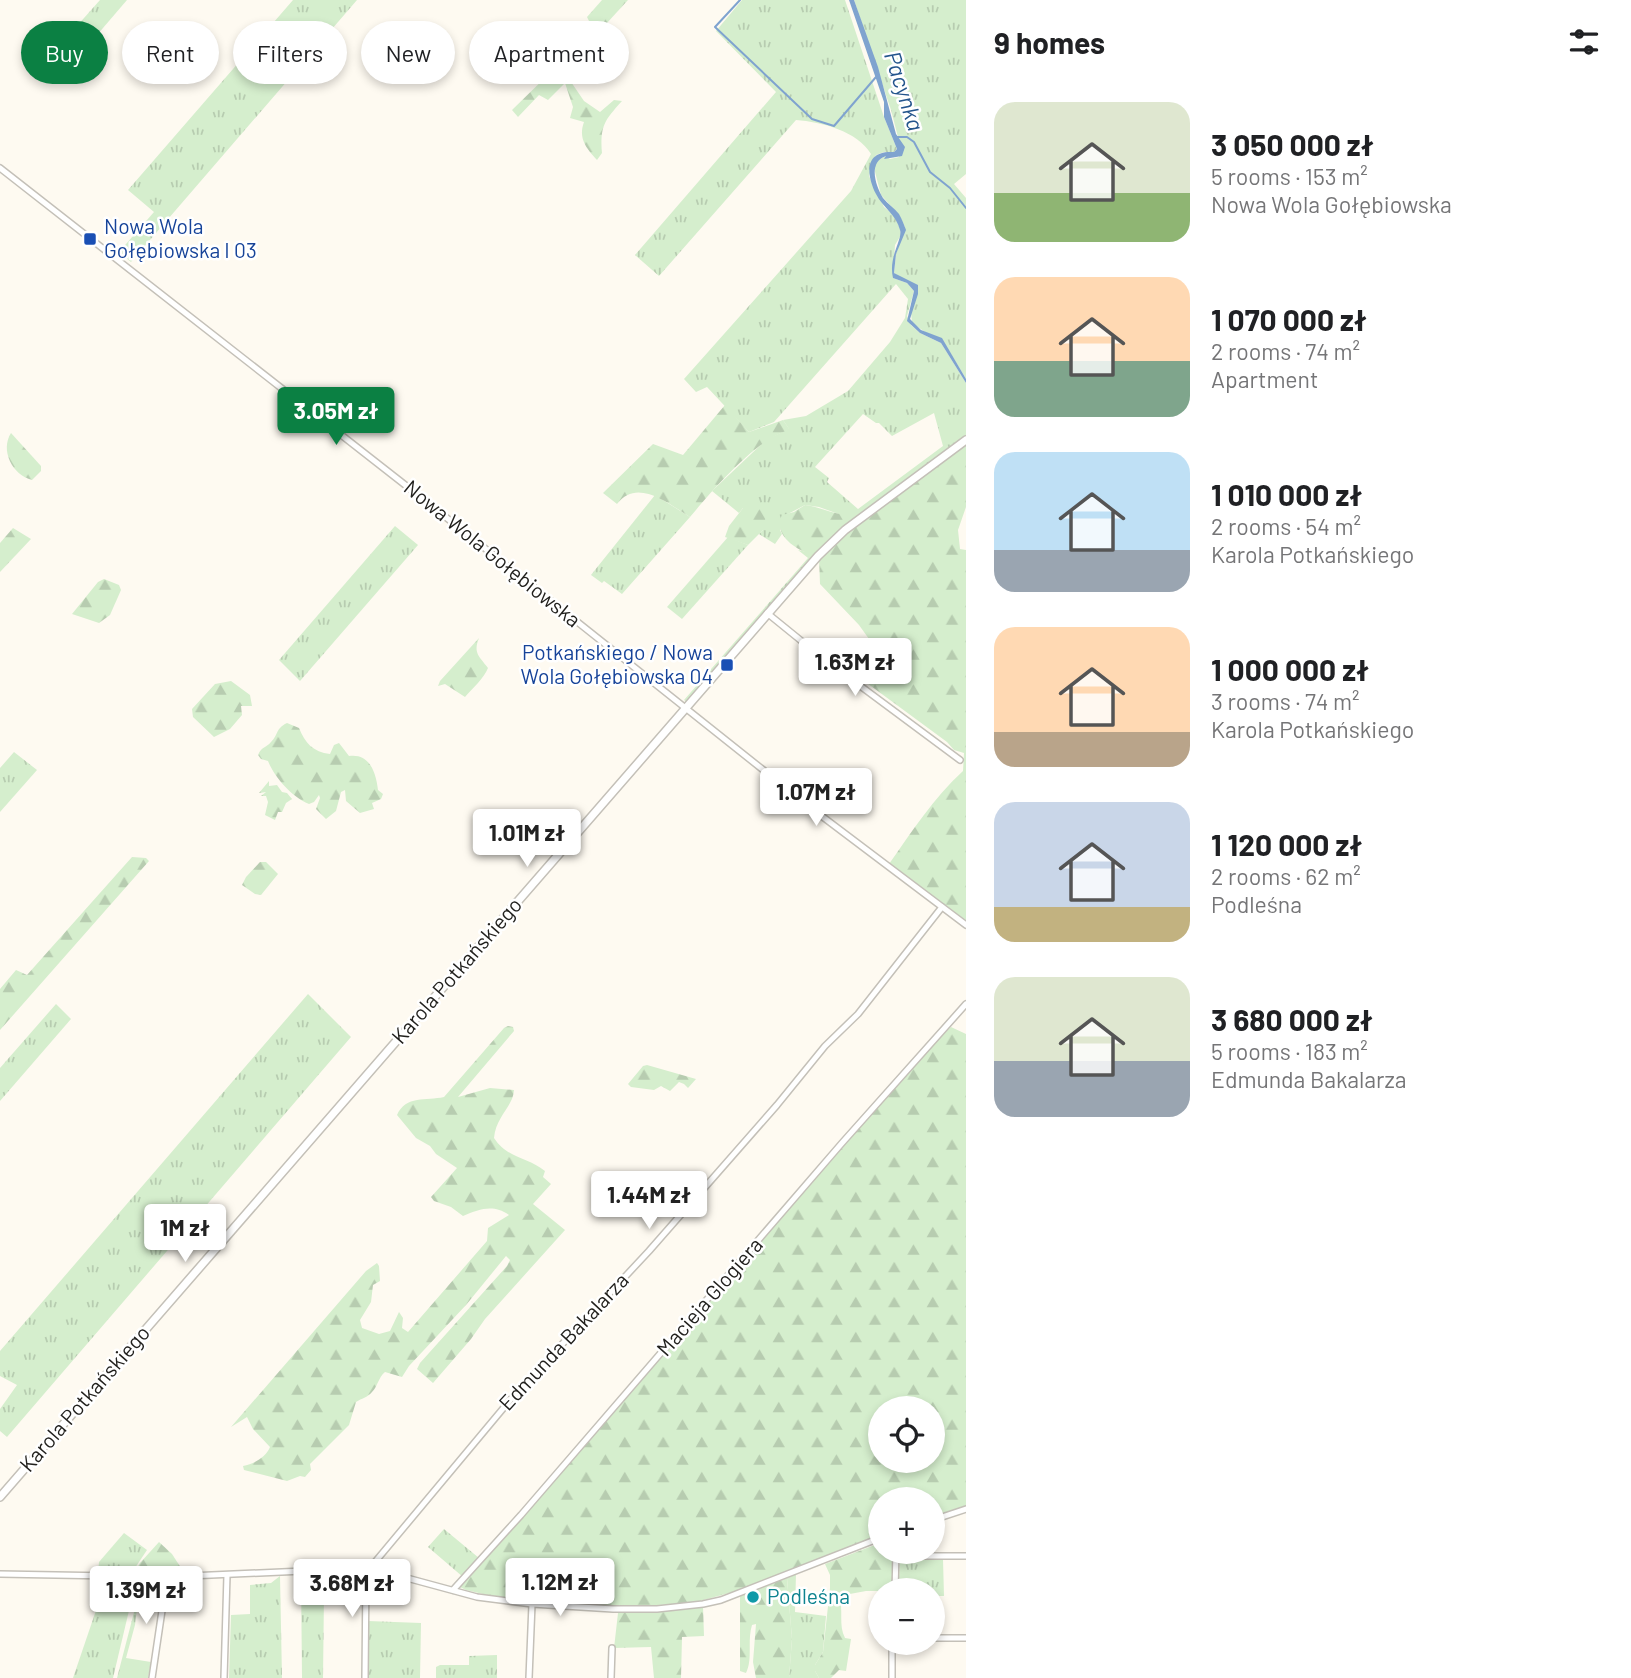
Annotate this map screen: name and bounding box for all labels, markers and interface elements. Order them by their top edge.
chip: Buy [21,21,108,84]
chip: Rent [122,21,219,84]
chip: Filters [233,21,347,84]
chip: New [361,21,455,84]
chip: Apartment [469,21,629,84]
icon: filters [1565,23,1603,61]
text: 9 homes [994,24,1105,60]
water label: Pacynka [879,47,931,134]
text: 3 050 000 zł [1211,126,1374,162]
icon: home [1050,130,1134,214]
text: 5 rooms · 153 m² [1211,162,1368,190]
text: Nowa Wola Gołębiowska [1211,190,1452,218]
place label: Nowa Wola Gołębiowska I 03 [104,213,257,262]
marker: Nowa Wola Gołębiowska I 03 [82,231,98,247]
text: 1 070 000 zł [1211,301,1367,337]
icon: home [1050,305,1134,389]
text: 2 rooms · 74 m² [1211,337,1360,365]
text: Apartment [1211,365,1318,393]
pin: 3.05M zł [264,388,408,447]
text: 3.05M zł [293,396,379,424]
street label: Nowa Wola Gołębiowska [400,474,586,632]
text: 1 010 000 zł [1211,476,1362,512]
icon: home [1050,480,1134,564]
text: 2 rooms · 54 m² [1211,512,1361,540]
text: Karola Potkańskiego [1211,540,1414,568]
pin: 1.63M zł [783,638,927,698]
place label: Potkańskiego / Nowa Wola Gołębiowska 04 [521,639,713,688]
text: 1.63M zł [815,647,895,675]
text: 1 000 000 zł [1211,651,1369,687]
icon: home [1050,655,1134,739]
marker: Potkańskiego / Nowa Wola Gołębiowska 04 [719,657,735,673]
text: 3 rooms · 74 m² [1211,687,1360,715]
text: Karola Potkańskiego [1211,715,1414,743]
pin: 1.07M zł [744,768,888,828]
text: 1.07M zł [776,777,856,805]
pin: 1.01M zł [455,810,599,869]
text: 1.01M zł [489,818,565,846]
text: 1 120 000 zł [1211,826,1362,862]
icon: home [1050,830,1134,914]
text: 2 rooms · 62 m² [1211,862,1361,890]
text: Podleśna [1211,890,1302,918]
street label: Karola Potkańskiego [386,892,526,1048]
text: 3 680 000 zł [1211,1001,1373,1037]
icon: home [1050,1005,1134,1089]
text: 5 rooms · 183 m² [1211,1037,1368,1065]
text: Edmunda Bakalarza [1211,1065,1407,1093]
pin: 1.44M zł [577,1172,721,1231]
text: 1.44M zł [607,1180,691,1208]
pin: 1M zł [136,1204,234,1264]
text: 1M zł [160,1213,210,1241]
street label: Macieja Glogiera [651,1232,767,1360]
street label: Edmunda Bakalarza [493,1267,633,1415]
street label: Karola Potkańskiego [14,1320,154,1476]
map controls [868,1396,945,1655]
button: locate [868,1396,945,1473]
button: + [868,1487,945,1564]
pin: 1.12M zł [488,1558,632,1618]
pin: 3.68M zł [280,1560,424,1619]
pin: 1.39M zł [74,1566,218,1626]
text: 1.12M zł [521,1567,599,1595]
text: 3.68M zł [309,1568,395,1596]
text: 1.39M zł [106,1575,186,1603]
button: − [868,1578,945,1655]
place label: Podleśna [767,1583,850,1608]
marker: Podleśna [745,1589,761,1605]

